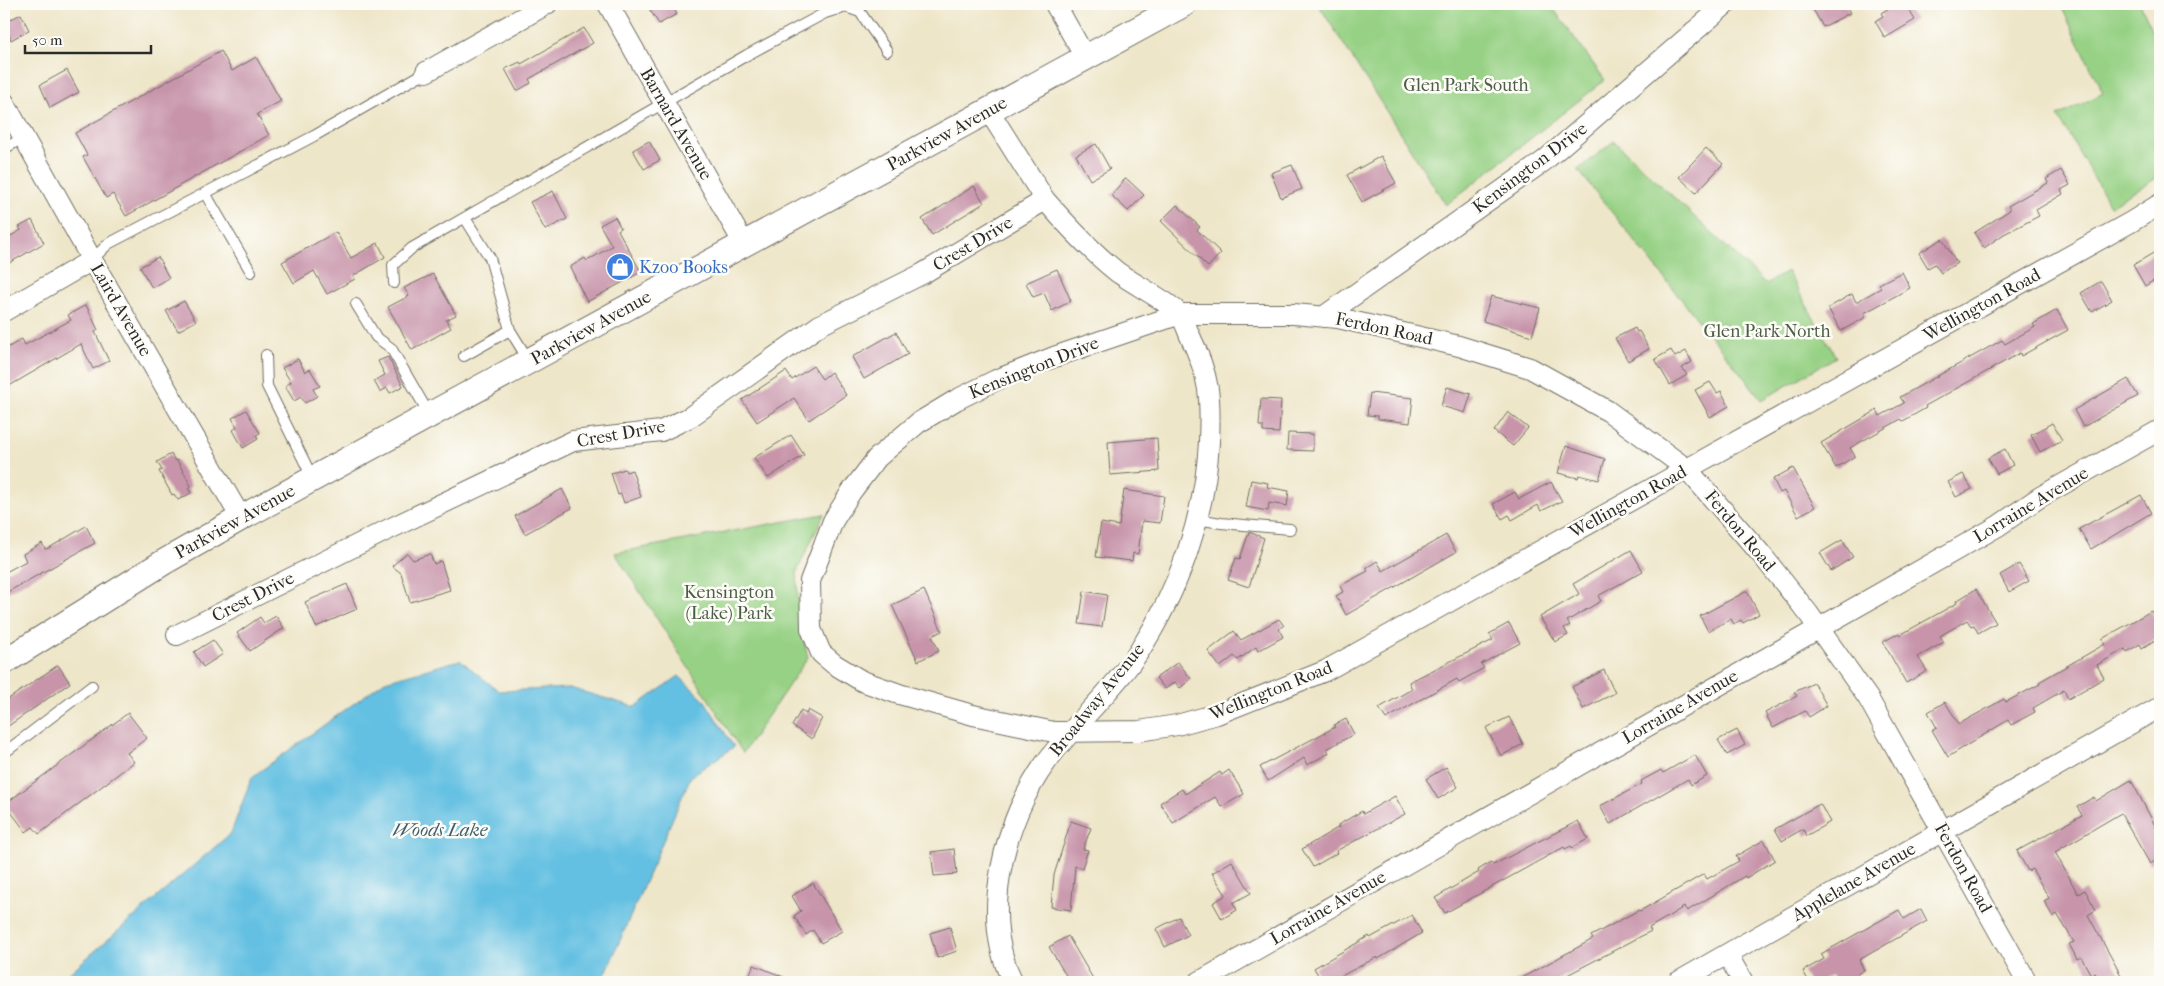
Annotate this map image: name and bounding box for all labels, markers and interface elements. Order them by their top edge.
scale bar [25,22,151,54]
text: 50 m [32,31,63,49]
street label: Barnard Avenue [635,64,717,184]
park label: Glen Park South [1403,75,1529,96]
street label: Parkview Avenue [883,92,1011,176]
street label: Kensington Drive [1469,118,1592,218]
street label: Crest Drive [929,212,1017,276]
shop icon: Kzoo Books [605,252,635,282]
place label: Kzoo Books [639,257,728,278]
street label: Laird Avenue [86,260,156,360]
street label: Wellington Road [1919,264,2044,346]
street label: Parkview Avenue [527,286,655,370]
street label: Ferdon Road [1333,308,1435,350]
park label: Glen Park North [1703,321,1831,342]
street label: Kensington Drive [966,332,1102,404]
street label: Crest Drive [575,416,667,452]
street label: Wellington Road [1565,461,1690,543]
street label: Lorraine Avenue [1970,462,2092,548]
street label: Parkview Avenue [171,480,299,564]
street label: Ferdon Road [1700,486,1780,576]
street label: Crest Drive [208,567,298,627]
park label: Kensington (Lake) Park [684,582,775,624]
street label: Broadway Avenue [1045,639,1149,761]
street label: Wellington Road [1206,657,1336,726]
street label: Lorraine Avenue [1618,665,1742,749]
water label: Woods Lake [393,819,489,841]
street label: Ferdon Road [1930,820,1996,917]
street label: Applelane Avenue [1788,838,1920,926]
street label: Lorraine Avenue [1266,866,1390,950]

